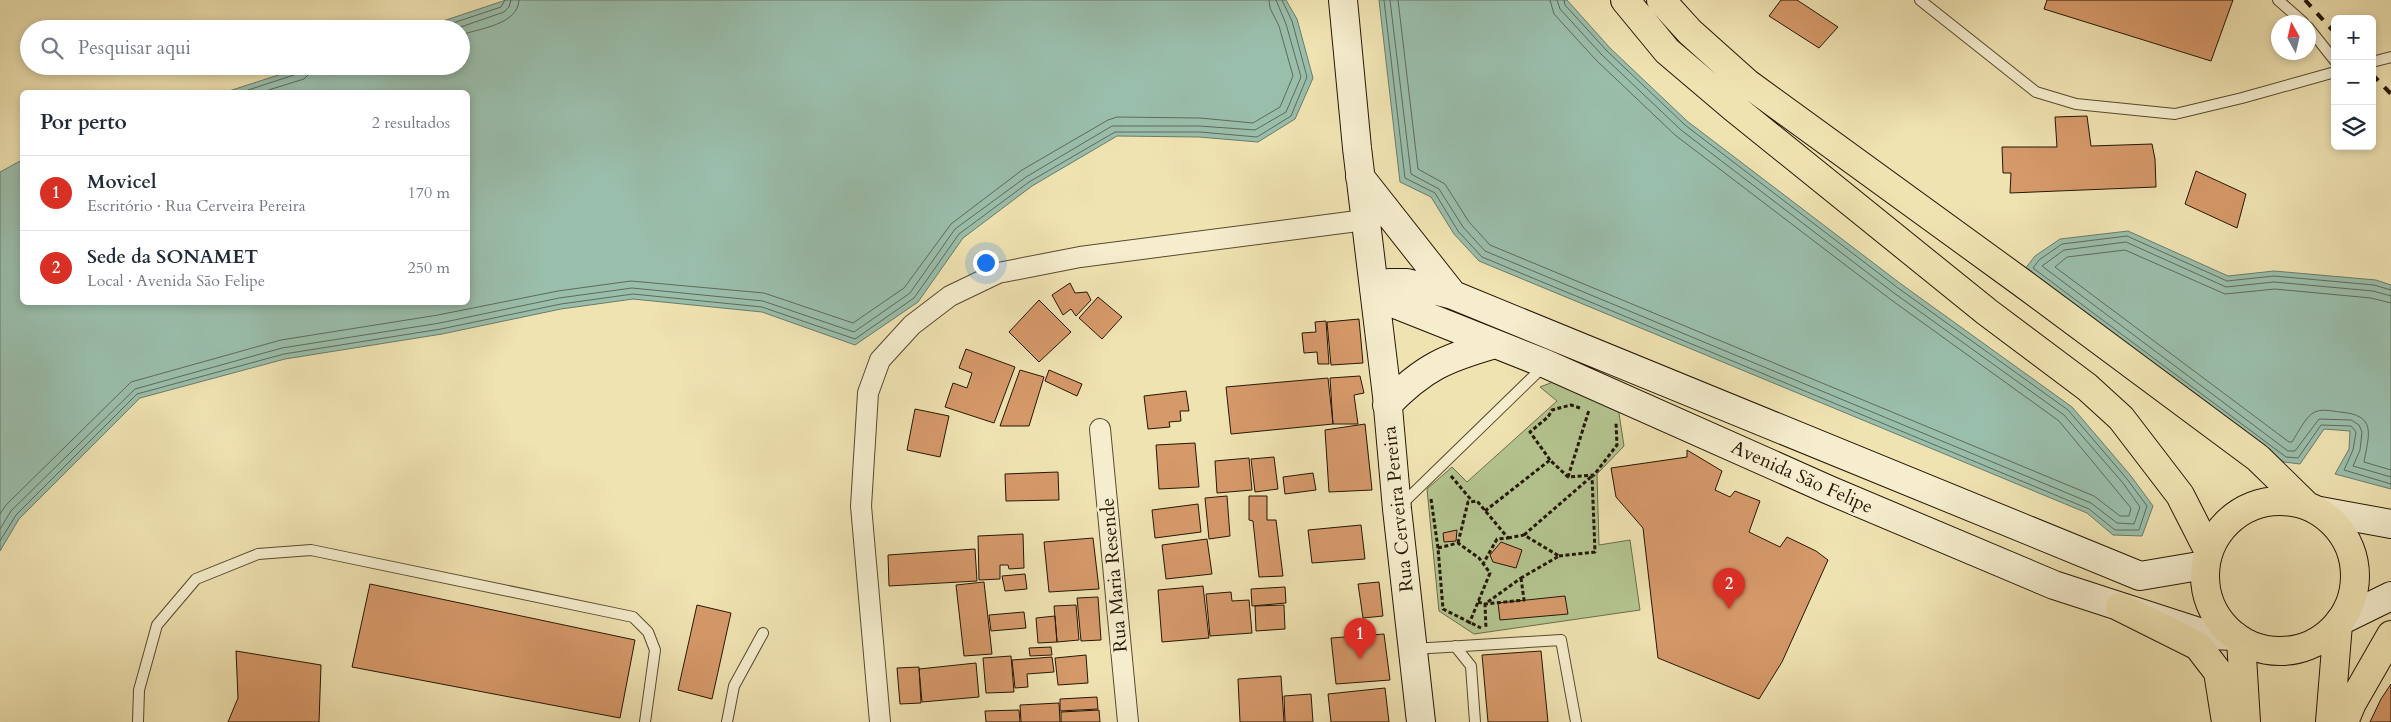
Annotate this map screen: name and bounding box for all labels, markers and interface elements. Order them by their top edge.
north arrow [2271,15,2316,60]
map controls [2331,15,2376,150]
button: + [2331,15,2376,60]
search box [20,20,470,75]
icon: search [38,34,66,62]
text: Pesquisar aqui [78,35,191,61]
button: − [2331,60,2376,105]
button: layers [2331,105,2376,150]
text: Por perto [40,108,127,137]
text: 2 resultados [372,112,450,134]
text: Movicel [87,169,157,195]
text: 1 [52,182,60,204]
text: 170 m [408,182,450,204]
text: Escritório · Rua Cerveira Pereira [87,195,306,217]
text: Sede da SONAMET [87,244,258,270]
your location [973,250,999,276]
text: 2 [52,257,60,279]
text: 250 m [408,257,450,279]
text: Local · Avenida São Felipe [87,270,265,292]
street label: Rua Cerveira Pereira [1376,425,1420,593]
street label: Avenida São Felipe [1727,434,1877,520]
street label: Rua Maria Resende [1094,497,1134,653]
pin: 2 [1713,568,1745,609]
pin: 1 [1344,618,1376,659]

